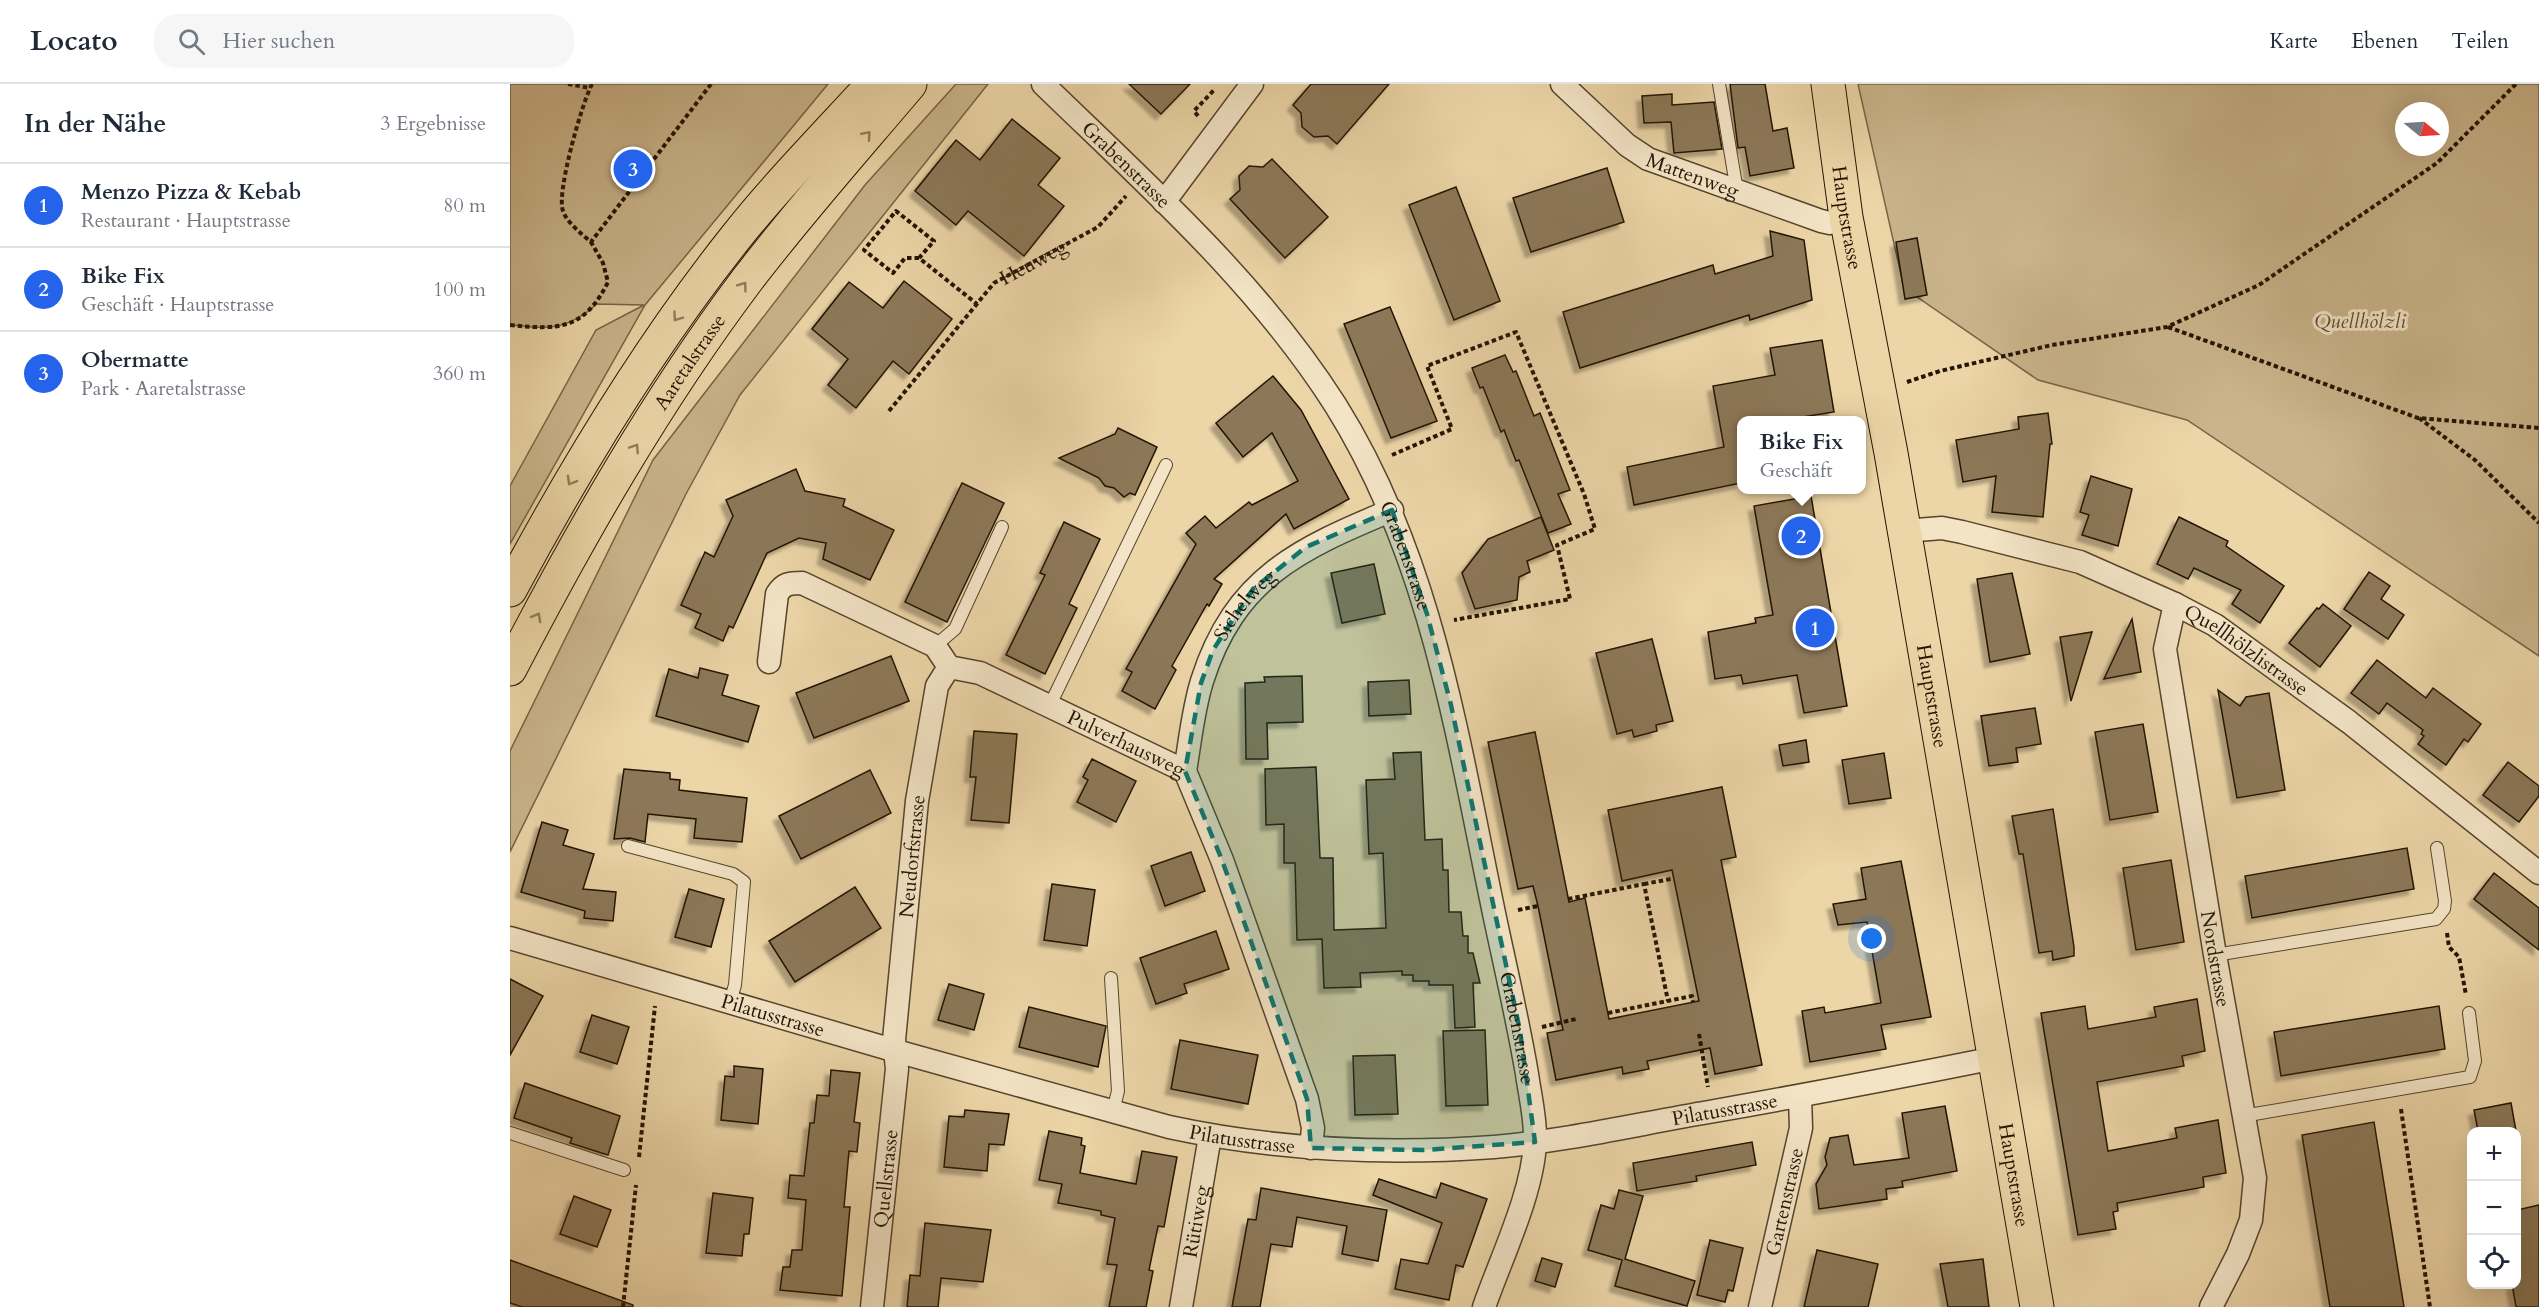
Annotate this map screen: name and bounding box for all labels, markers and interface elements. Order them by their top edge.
search box [154,14,574,68]
text: Locato [30,22,118,60]
icon: search [175,25,208,58]
text: Hier suchen [223,26,335,56]
text: Karte [2270,27,2318,56]
text: Ebenen [2351,27,2418,56]
text: Teilen [2451,27,2509,56]
north arrow [2395,102,2449,156]
text: In der Nähe [24,106,166,141]
text: 3 Ergebnisse [380,110,486,137]
street label: Grabenstrasse [1076,115,1177,214]
one-way arrow [859,131,870,142]
pin: 3 [614,146,652,191]
street label: Mattenweg [1642,146,1744,205]
street label: Hauptstrasse [1825,164,1869,272]
text: Menzo Pizza & Kebab [81,177,301,207]
text: 1 [38,192,49,219]
text: 80 m [443,192,486,219]
text: Restaurant · Hauptstrasse [81,207,291,234]
street label: Heuweg [995,233,1073,292]
text: Bike Fix [81,261,165,291]
text: 2 [38,276,49,303]
text: 100 m [433,276,486,303]
one-way arrow [736,281,747,292]
text: Geschäft · Hauptstrasse [81,291,274,318]
street label: Aaretalstrasse [648,308,732,415]
park label: Quellhölzli [2314,308,2406,335]
one-way arrow [673,310,684,321]
text: Obermatte [81,345,189,375]
text: 3 [38,360,49,387]
text: 360 m [433,360,486,387]
text: Park · Aaretalstrasse [81,375,246,402]
popup [1737,416,1866,494]
text: Bike Fix [1760,427,1843,457]
one-way arrow [627,444,639,454]
text: Geschäft [1760,457,1833,484]
one-way arrow [567,474,579,485]
street label: Grabenstrasse [1373,497,1438,613]
pin: 2 [1782,514,1820,558]
street label: Sichelweg [1207,562,1282,646]
street label: Quellhölzlistrasse [2179,598,2314,702]
pin: 1 [1796,606,1834,650]
one-way arrow [530,613,541,623]
street label: Hauptstrasse [1910,642,1954,750]
street label: Pulverhausweg [1063,704,1191,784]
street label: Neudorfstrasse [893,793,932,919]
street label: Nordstrasse [2194,909,2237,1009]
your location [1857,924,1886,953]
street label: Grabenstrasse [1493,969,1541,1086]
street label: Pilatusstrasse [718,988,828,1043]
street label: Pilatusstrasse [1670,1087,1780,1132]
street label: Pilatusstrasse [1187,1118,1296,1160]
street label: Hauptstrasse [1992,1121,2036,1229]
map controls [2467,1127,2521,1289]
button: + [2467,1127,2521,1181]
street label: Quellstrasse [867,1128,905,1229]
street label: Gartenstrasse [1759,1145,1810,1259]
button: − [2467,1181,2521,1235]
street label: Rütiweg [1177,1182,1216,1260]
button: locate [2467,1235,2521,1289]

